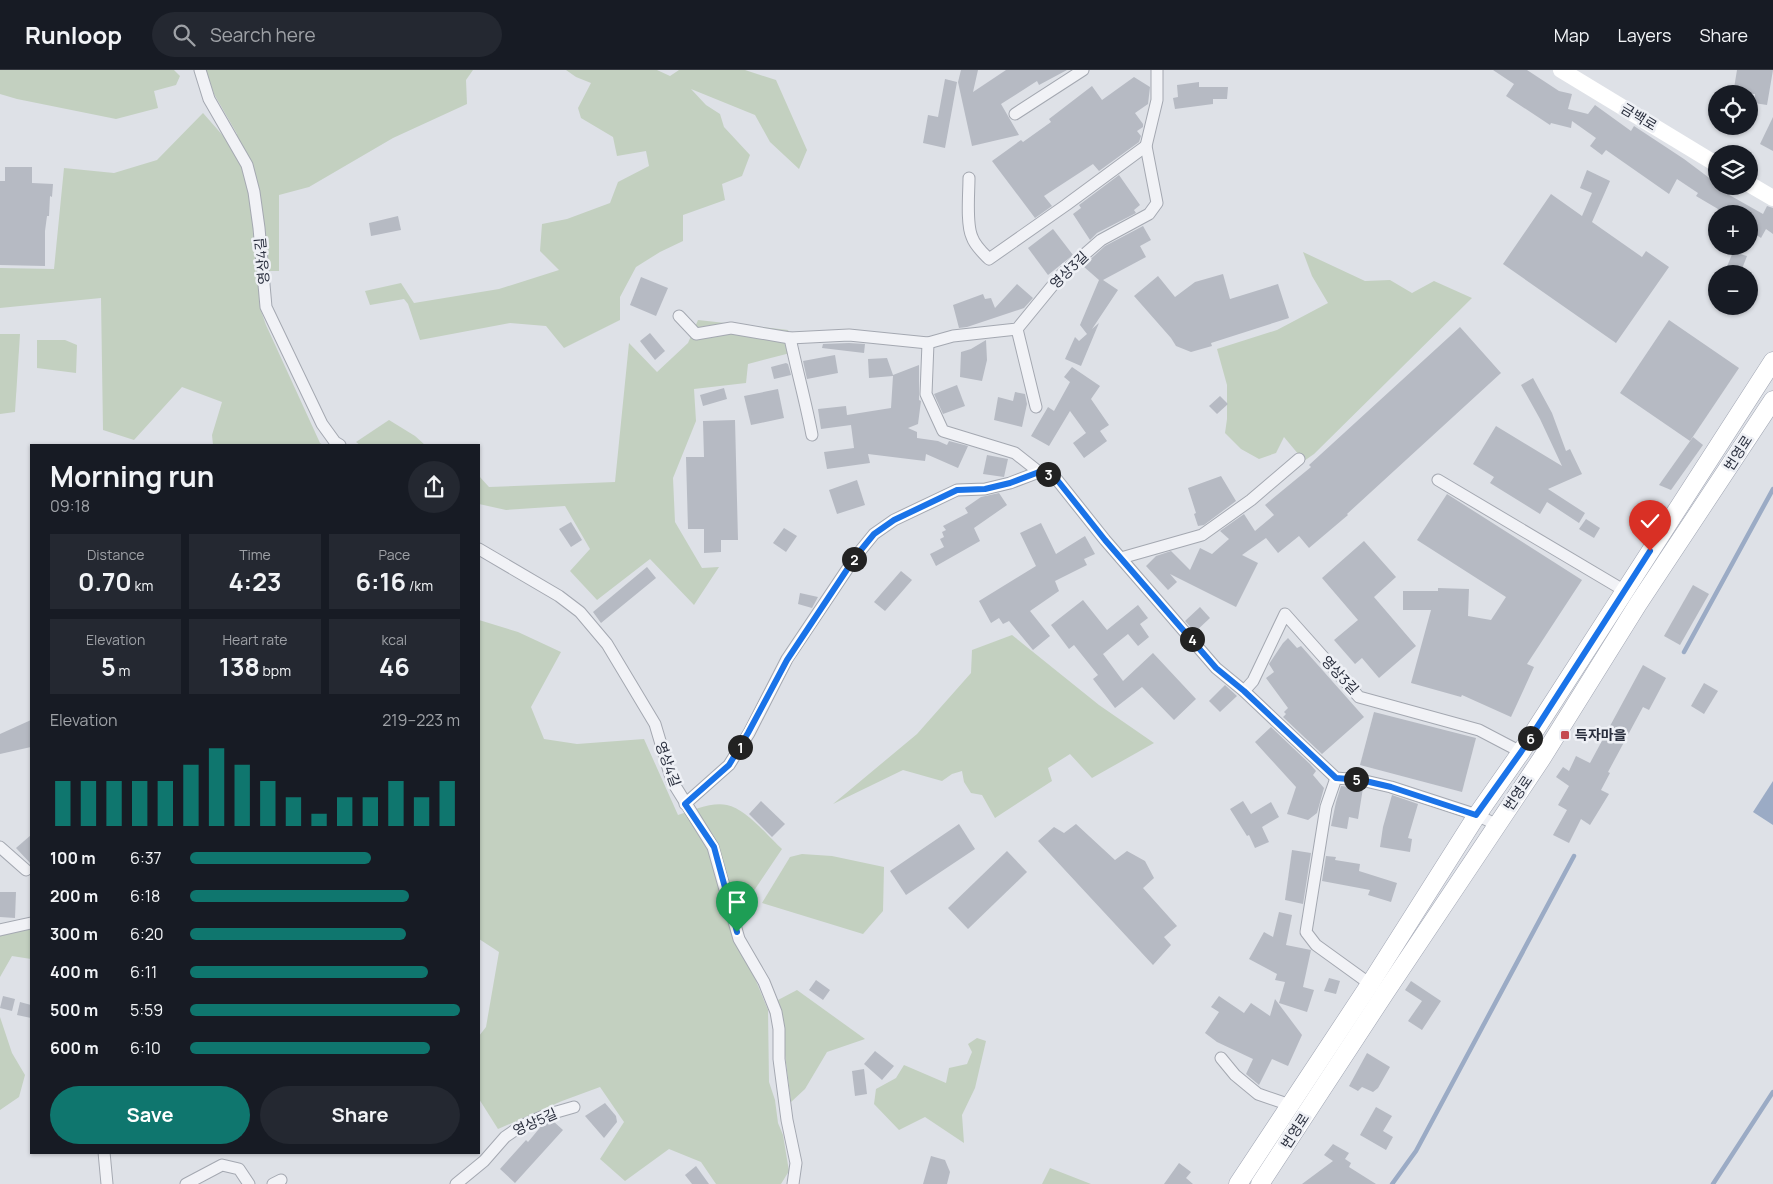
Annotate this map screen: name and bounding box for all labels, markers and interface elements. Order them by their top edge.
search box [152,12,502,57]
text: Runloop [25,18,122,51]
icon: search [170,21,198,49]
text: Search here [210,22,316,48]
text: Map [1554,23,1589,47]
text: Layers [1617,23,1671,47]
text: Share [1699,23,1748,47]
map controls [1708,85,1758,315]
button: locate [1708,85,1758,135]
street label: 금백로 [1618,98,1661,135]
button: layers [1708,145,1758,195]
button: + [1708,205,1758,255]
street label: 영상4길 [250,237,273,285]
street label: 영상3길 [1045,247,1092,293]
button: − [1708,265,1758,315]
street label: 번영로 [1719,431,1756,474]
text: Morning run [50,457,214,495]
button: share [408,461,460,513]
pin: 3 [1036,462,1060,486]
text: 3 [1044,465,1053,484]
text: 09:18 [50,495,90,517]
pin [1629,500,1671,551]
icon: check [1636,507,1664,535]
text: Distance [87,545,144,564]
text: Time [239,545,271,564]
text: Pace [379,545,410,564]
pin: 2 [842,546,866,572]
text: 2 [850,550,859,569]
text: 0.70 [78,564,132,599]
text: 4:23 [228,564,282,599]
text: 6:16 [356,564,406,599]
text: km [132,576,153,595]
text: /km [406,576,433,595]
pin: 4 [1180,626,1204,652]
text: Elevation [86,630,145,649]
text: Heart rate [223,630,287,649]
text: kcal [382,630,407,649]
text: 4 [1188,630,1197,649]
text: 5 [101,649,116,684]
text: 138 [219,649,260,684]
text: 46 [379,649,410,684]
street label: 영상3길 [1318,651,1363,698]
text: m [116,661,130,680]
text: bpm [260,661,291,680]
text: Elevation [50,709,118,731]
text: 219–223 m [382,709,460,731]
place label: 득자마을 [1575,725,1627,744]
pin: 6 [1518,726,1542,750]
text: 6 [1526,729,1535,748]
marker: 득자마을 [1559,729,1571,741]
pin: 1 [728,734,752,760]
text: 1 [737,738,744,757]
street label: 영상4길 [652,739,685,789]
pin: 5 [1344,766,1368,792]
text: 5 [1352,770,1361,789]
street label: 번영로 [1499,771,1536,814]
text: 100 m [50,847,96,869]
text: 6:37 [130,847,162,869]
pin [716,881,758,932]
text: 200 m [50,885,98,907]
text: 6:18 [130,885,160,907]
icon: arrive [723,888,751,916]
text: 300 m [50,923,98,945]
text: 6:20 [130,923,164,945]
text: 400 m [50,961,98,983]
text: 6:11 [130,961,157,983]
text: 500 m [50,999,98,1021]
text: 5:59 [130,999,163,1021]
text: 600 m [50,1037,99,1059]
text: 6:10 [130,1037,161,1059]
button: Save [50,1086,250,1144]
button: Share [260,1086,460,1144]
street label: 영상5길 [510,1103,560,1140]
street label: 번영로 [1276,1109,1313,1152]

